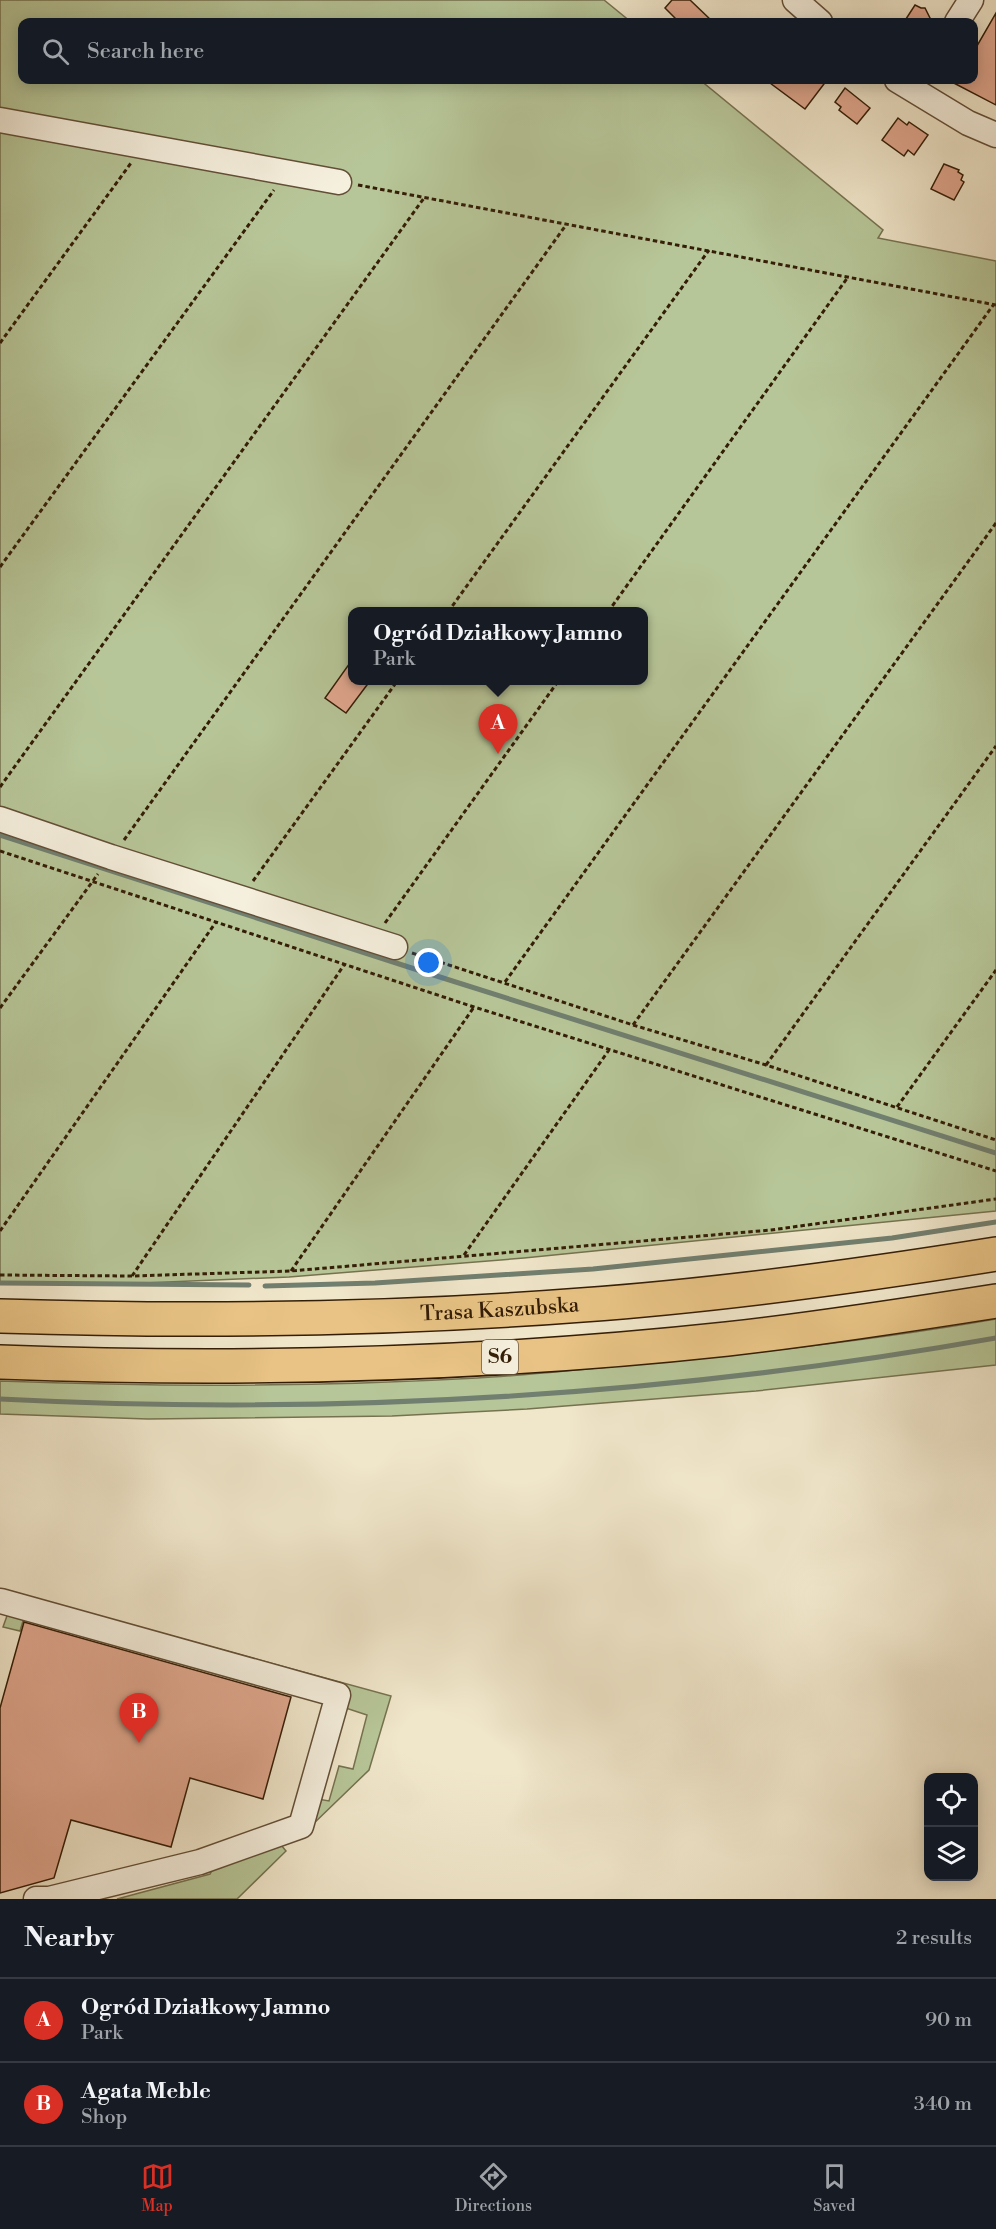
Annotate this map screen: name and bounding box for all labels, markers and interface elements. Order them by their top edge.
search box [18,18,978,84]
icon: search [39,35,72,68]
text: Search here [87,38,204,65]
popup [348,607,648,685]
text: Ogród Działkowy Jamno [373,620,623,647]
text: Park [373,647,415,672]
pin: A [478,704,518,754]
your location [414,948,443,977]
street label: Trasa Kaszubska [420,1292,581,1328]
road number: S6 [482,1340,518,1374]
pin: B [120,1694,158,1743]
map controls [924,1773,978,1881]
button: locate [924,1773,978,1827]
button: layers [924,1827,978,1881]
text: Nearby [24,1922,114,1954]
text: 2 results [896,1926,972,1951]
text: Ogród Działkowy Jamno [81,1994,331,2021]
text: A [36,2008,51,2033]
text: 90 m [925,2008,972,2033]
text: Park [81,2021,123,2046]
text: Agata Meble [81,2078,211,2105]
text: B [36,2092,51,2117]
text: 340 m [914,2092,972,2117]
text: Shop [81,2105,127,2130]
tab: Map [141,2160,174,2216]
tab: Directions [455,2160,532,2216]
tab: Saved [813,2160,855,2216]

